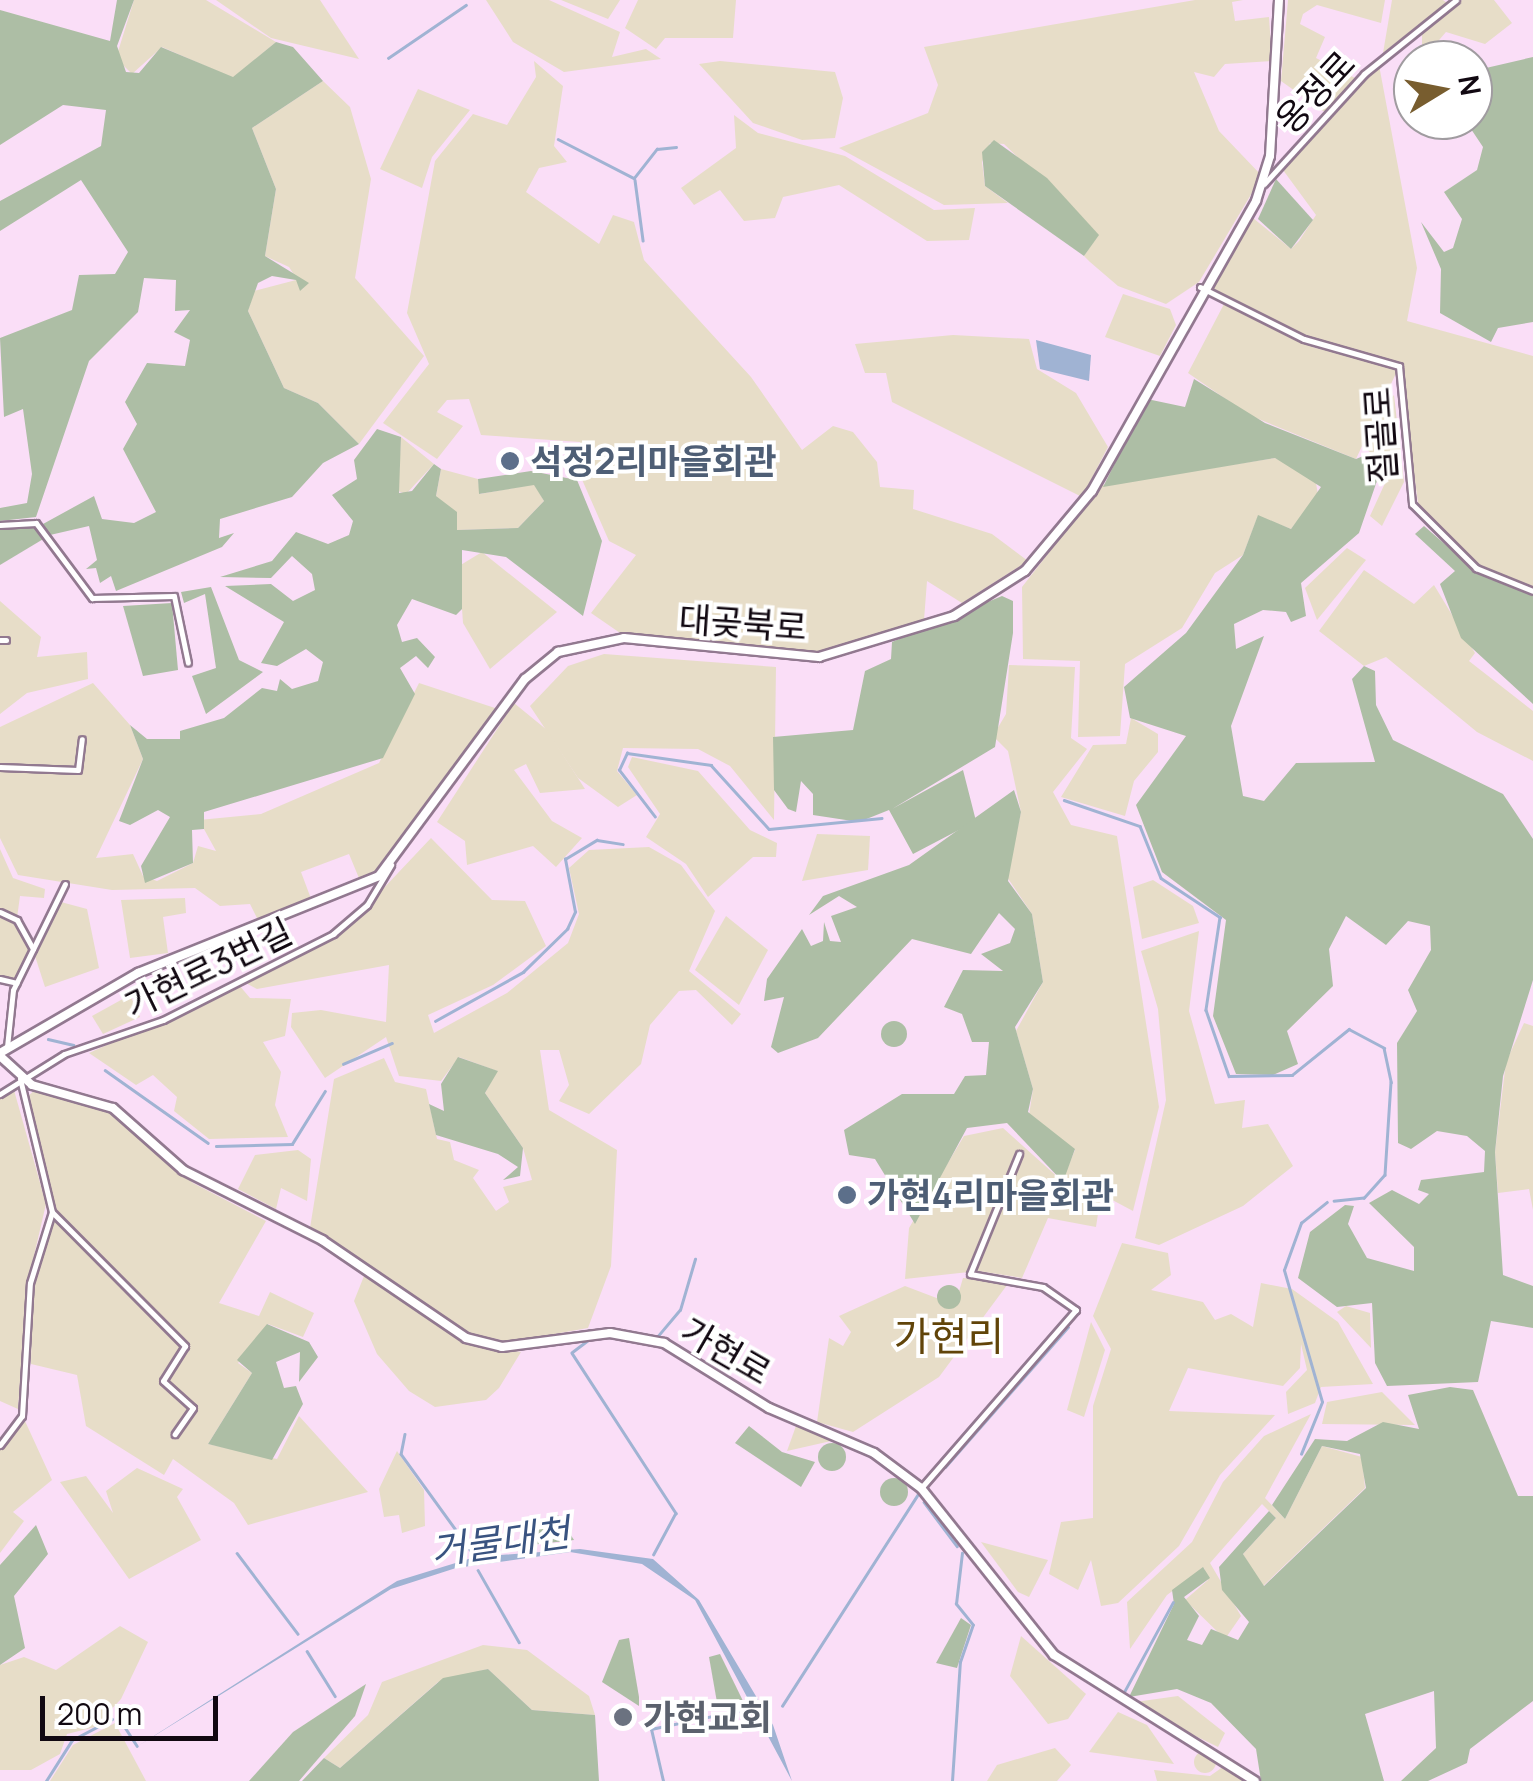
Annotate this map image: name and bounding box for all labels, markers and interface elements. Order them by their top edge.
north arrow [1393,40,1493,140]
street label: 옹정로 [1267,42,1363,142]
text: N [1450,72,1491,98]
street label: 절골로 [1356,385,1404,485]
place label: 석정2리마을회관 [530,440,776,482]
marker: 석정2리마을회관 [499,450,521,472]
street label: 대곶북로 [677,598,809,648]
street label: 가현로3번길 [118,910,298,1026]
place label: 가현4리마을회관 [867,1174,1114,1216]
marker: 가현4리마을회관 [836,1184,858,1206]
street label: 가현로 [674,1309,778,1393]
district label: 가현리 [894,1312,1004,1360]
water label: 거물대천 [428,1509,572,1573]
scale bar [45,1676,222,1738]
text: 200 m [57,1693,142,1734]
place label: 가현교회 [643,1696,772,1738]
marker: 가현교회 [612,1706,634,1728]

